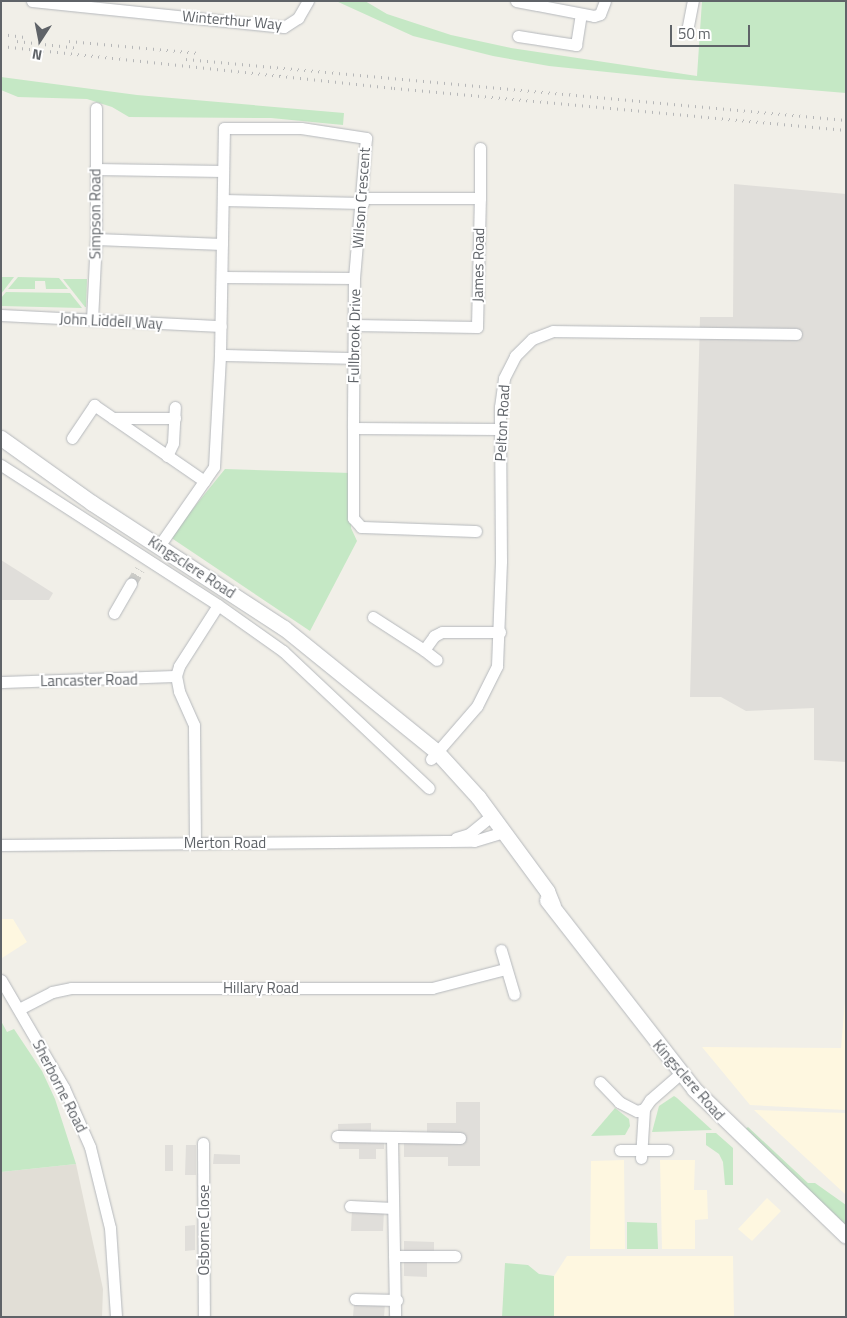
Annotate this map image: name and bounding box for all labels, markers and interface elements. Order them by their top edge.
street label: Winterthur Way [181,7,283,33]
north arrow [15,15,65,65]
scale bar [672,15,752,47]
text: 50 m [678,22,711,45]
text: N [30,44,44,66]
street label: Wilson Crescent [348,147,374,249]
street label: Simpson Road [86,169,104,259]
street label: James Road [468,227,488,303]
street label: Fullbrook Drive [344,289,364,383]
street label: John Liddell Way [59,309,163,333]
street label: Pelton Road [491,384,513,462]
street label: Kingsclere Road [145,532,239,602]
street label: Lancaster Road [40,670,138,690]
street label: Merton Road [184,834,266,852]
street label: Hillary Road [223,979,299,997]
street label: Kingsclere Road [649,1036,729,1124]
street label: Sherborne Road [29,1037,91,1135]
street label: Osborne Close [195,1185,213,1275]

